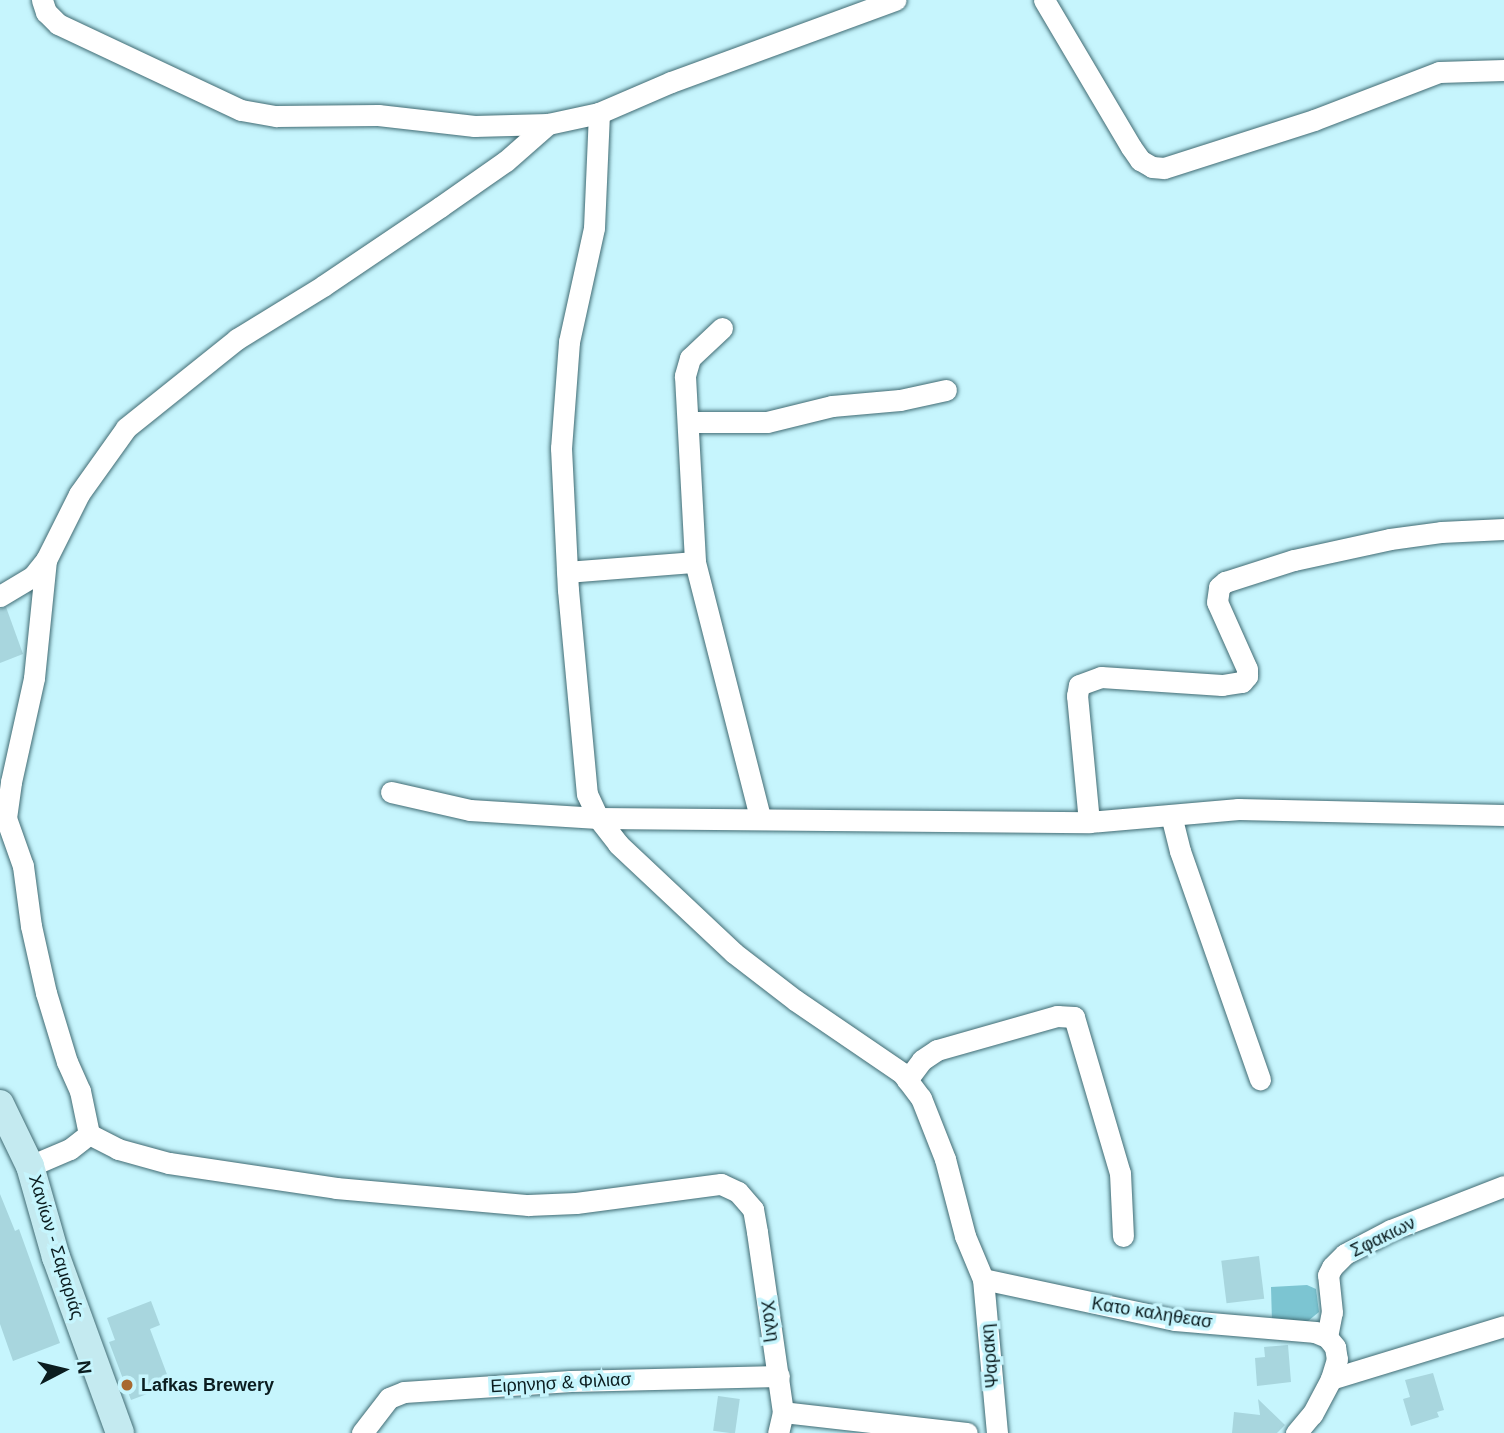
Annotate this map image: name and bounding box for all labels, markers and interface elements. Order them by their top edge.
street label: Χανίων - Σαμαριάς [24,1172,88,1322]
street label: Σφακιων [1347,1212,1419,1262]
street label: Κατο καληθεασ [1090,1293,1214,1333]
street label: Χαλη [756,1299,784,1343]
street label: Ψαρακη [976,1323,1004,1389]
north arrow [28,1335,98,1405]
text: N [73,1359,96,1375]
street label: Ειρηνησ & Φιλιασ [490,1369,632,1397]
place label: Lafkas Brewery [141,1374,274,1396]
marker: Lafkas Brewery [119,1377,135,1393]

